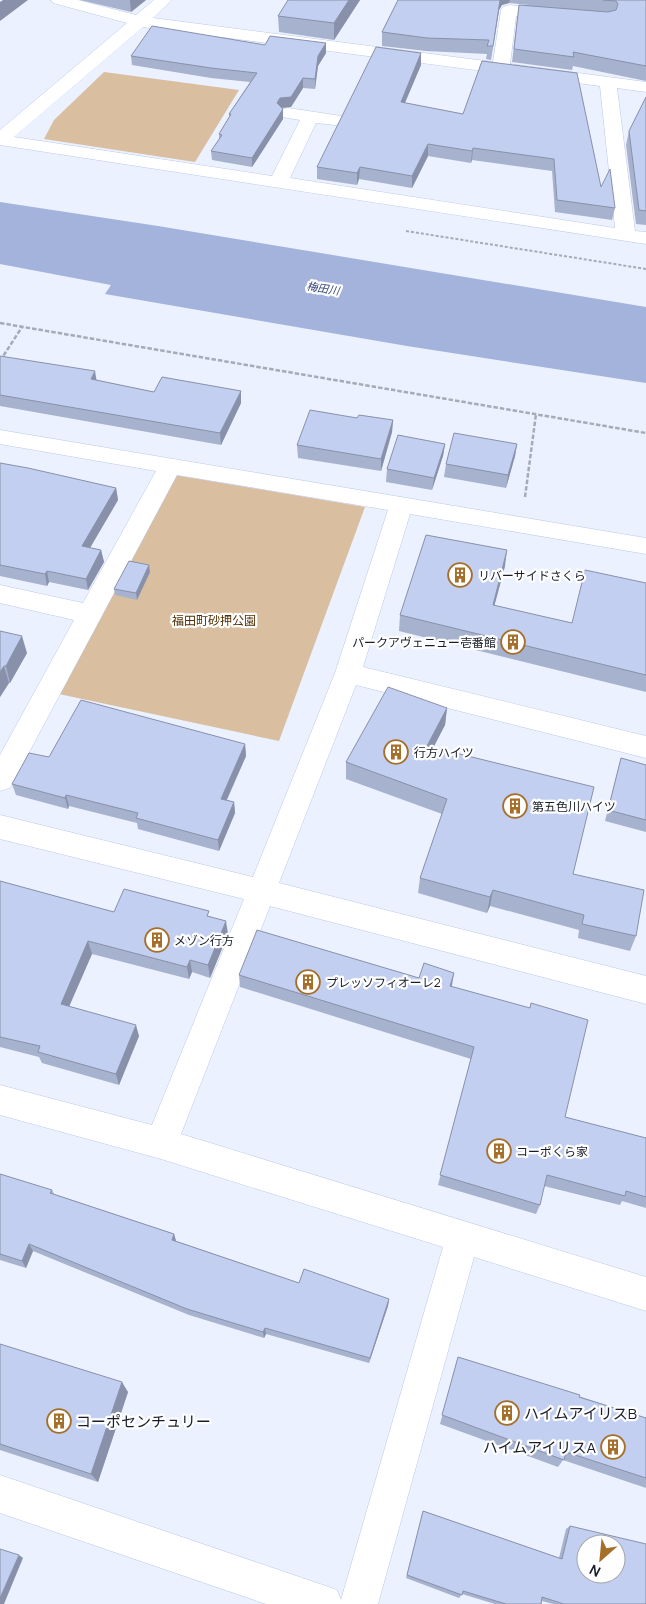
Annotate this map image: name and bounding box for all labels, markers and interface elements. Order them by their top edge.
water label: 梅田川 [306,278,341,298]
building icon: リバーサイドさくら [447,562,473,588]
place label: リバーサイドさくら [478,567,586,584]
park label: 福田町砂押公園 [172,612,256,629]
building icon: パークアヴェニュー壱番館 [500,629,526,655]
place label: パークアヴェニュー壱番館 [352,634,496,651]
building icon: 行方ハイツ [383,739,409,765]
place label: 行方ハイツ [414,744,474,761]
building icon: 第五色川ハイツ [502,793,528,819]
place label: 第五色川ハイツ [532,798,616,815]
building icon: メゾン行方 [144,927,170,953]
place label: メゾン行方 [174,932,234,949]
building icon: プレッソフィオーレ2 [295,969,321,995]
place label: プレッソフィオーレ2 [326,974,441,991]
building icon: コーポくら家 [486,1138,512,1164]
place label: コーポくら家 [516,1143,588,1160]
building icon: ハイムアイリスB [494,1400,520,1426]
place label: ハイムアイリスB [524,1403,637,1424]
building icon: コーポセンチュリー [46,1408,72,1434]
place label: コーポセンチュリー [76,1411,211,1432]
building icon: ハイムアイリスA [600,1434,626,1460]
place label: ハイムアイリスA [483,1437,596,1458]
north arrow [576,1534,626,1584]
text: N [586,1560,604,1582]

